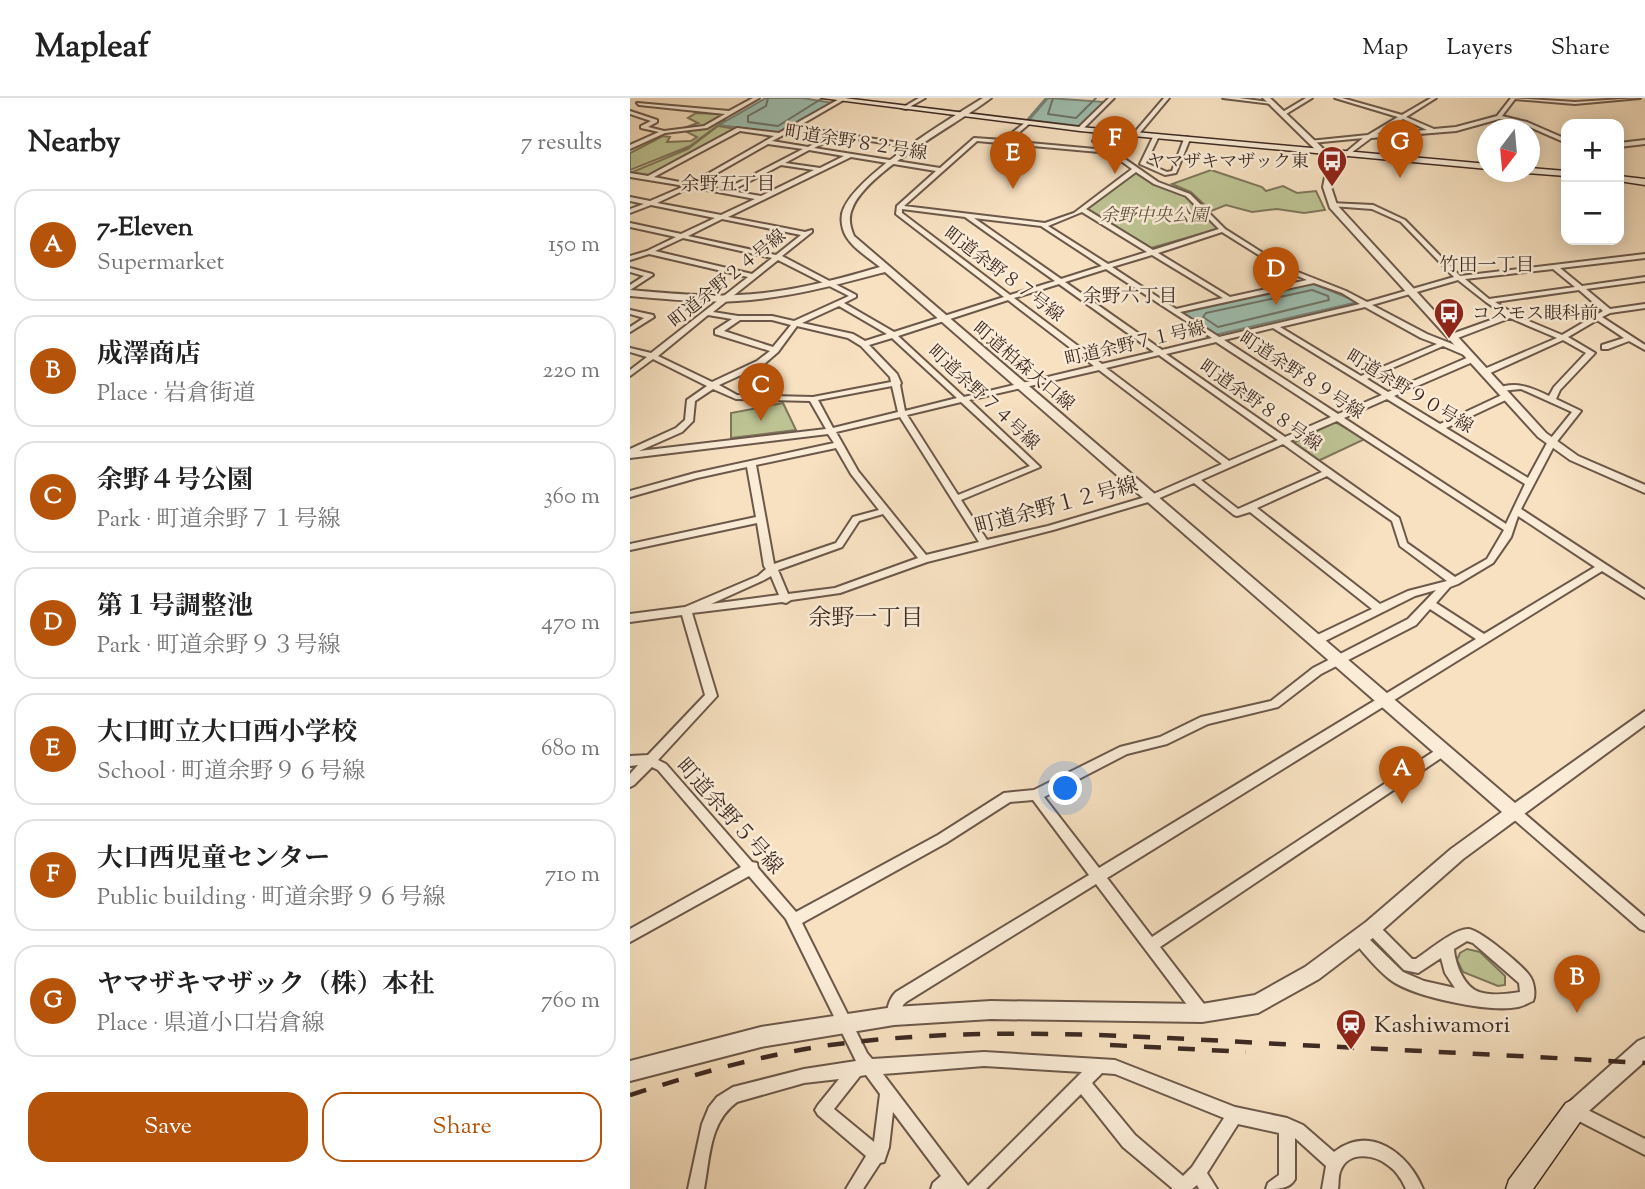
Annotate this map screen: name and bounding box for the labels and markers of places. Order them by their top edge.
pin: F [1092,116,1138,174]
pin: G [1377,120,1423,178]
pin: E [990,131,1036,189]
bus stop icon: ヤマザキマザック東 [1315,144,1349,188]
place label: ヤマザキマザック東 [1147,150,1309,176]
pin: D [1253,247,1299,305]
bus stop icon: コスモス眼科前 [1432,296,1466,340]
place label: コスモス眼科前 [1472,302,1598,328]
pin: C [738,363,784,421]
pin: A [1379,746,1425,804]
pin: B [1554,955,1600,1013]
station icon: Kashiwamori [1334,1007,1368,1051]
place label: Kashiwamori [1374,1009,1510,1043]

